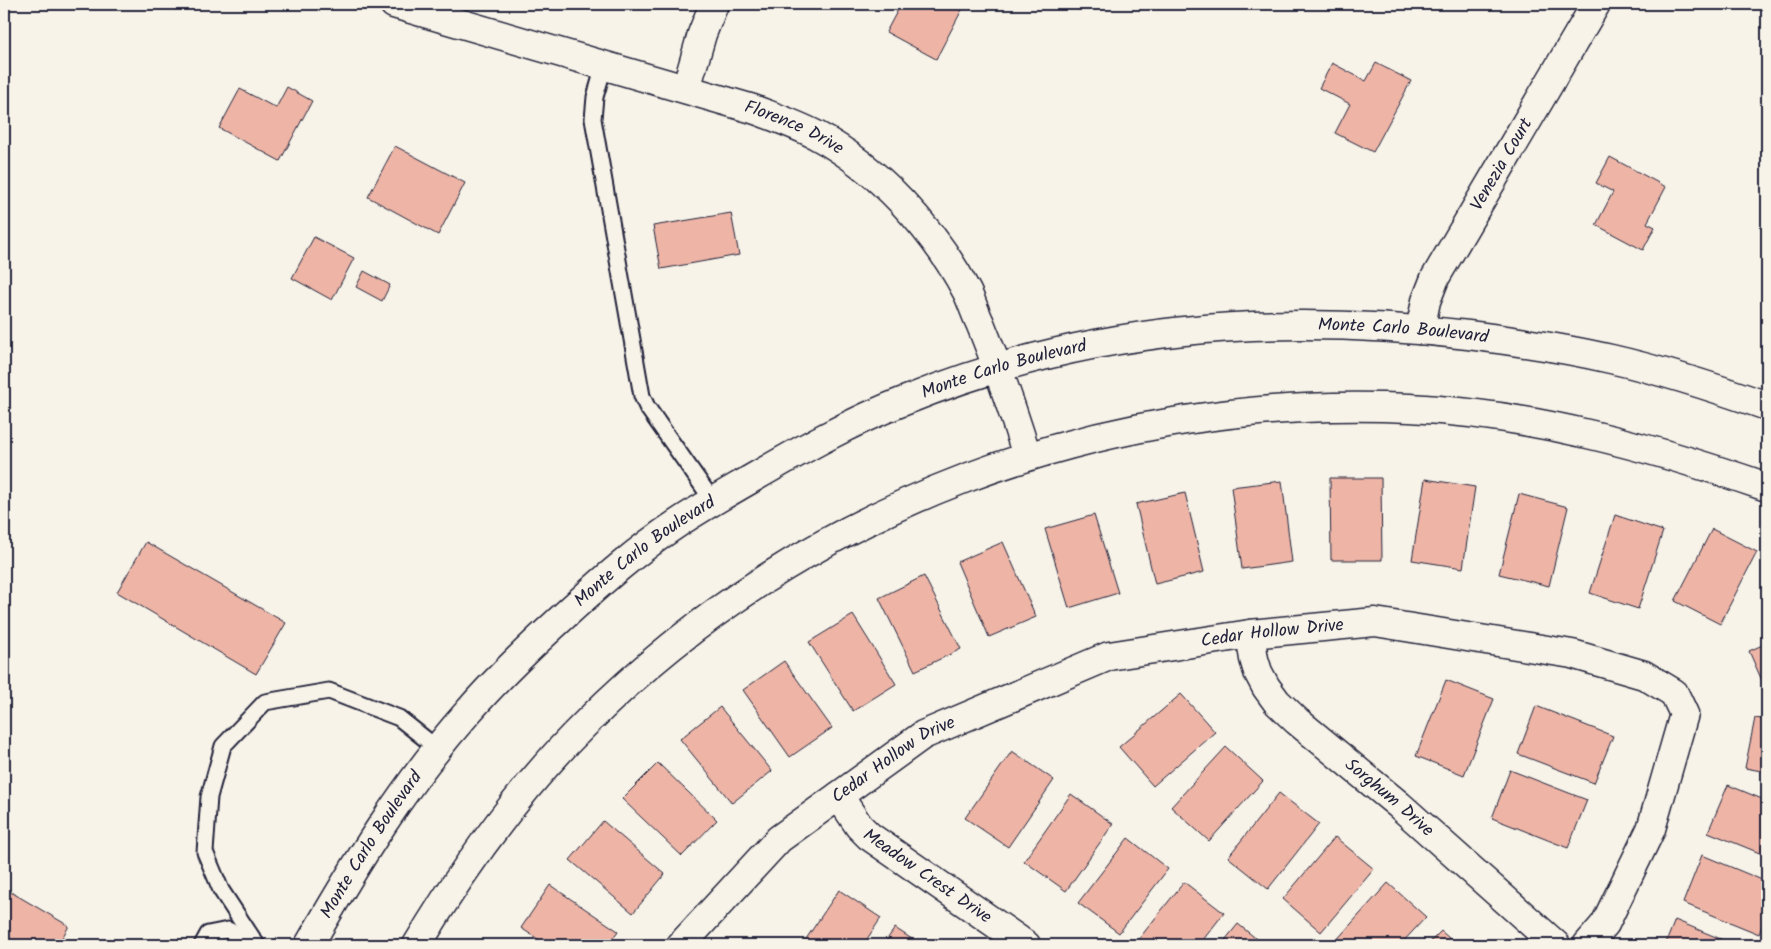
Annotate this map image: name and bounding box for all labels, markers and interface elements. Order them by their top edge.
street label: Florence Drive [741,93,850,163]
street label: Venezia Court [1463,111,1541,217]
street label: Monte Carlo Boulevard [1318,310,1491,352]
street label: Monte Carlo Boulevard [917,331,1090,407]
street label: Monte Carlo Boulevard [568,488,722,615]
street label: Cedar Hollow Drive [1199,611,1345,656]
street label: Cedar Hollow Drive [825,708,960,811]
street label: Sorghum Drive [1338,751,1440,844]
street label: Monte Carlo Boulevard [313,764,431,924]
street label: Meadow Crest Drive [857,821,998,932]

